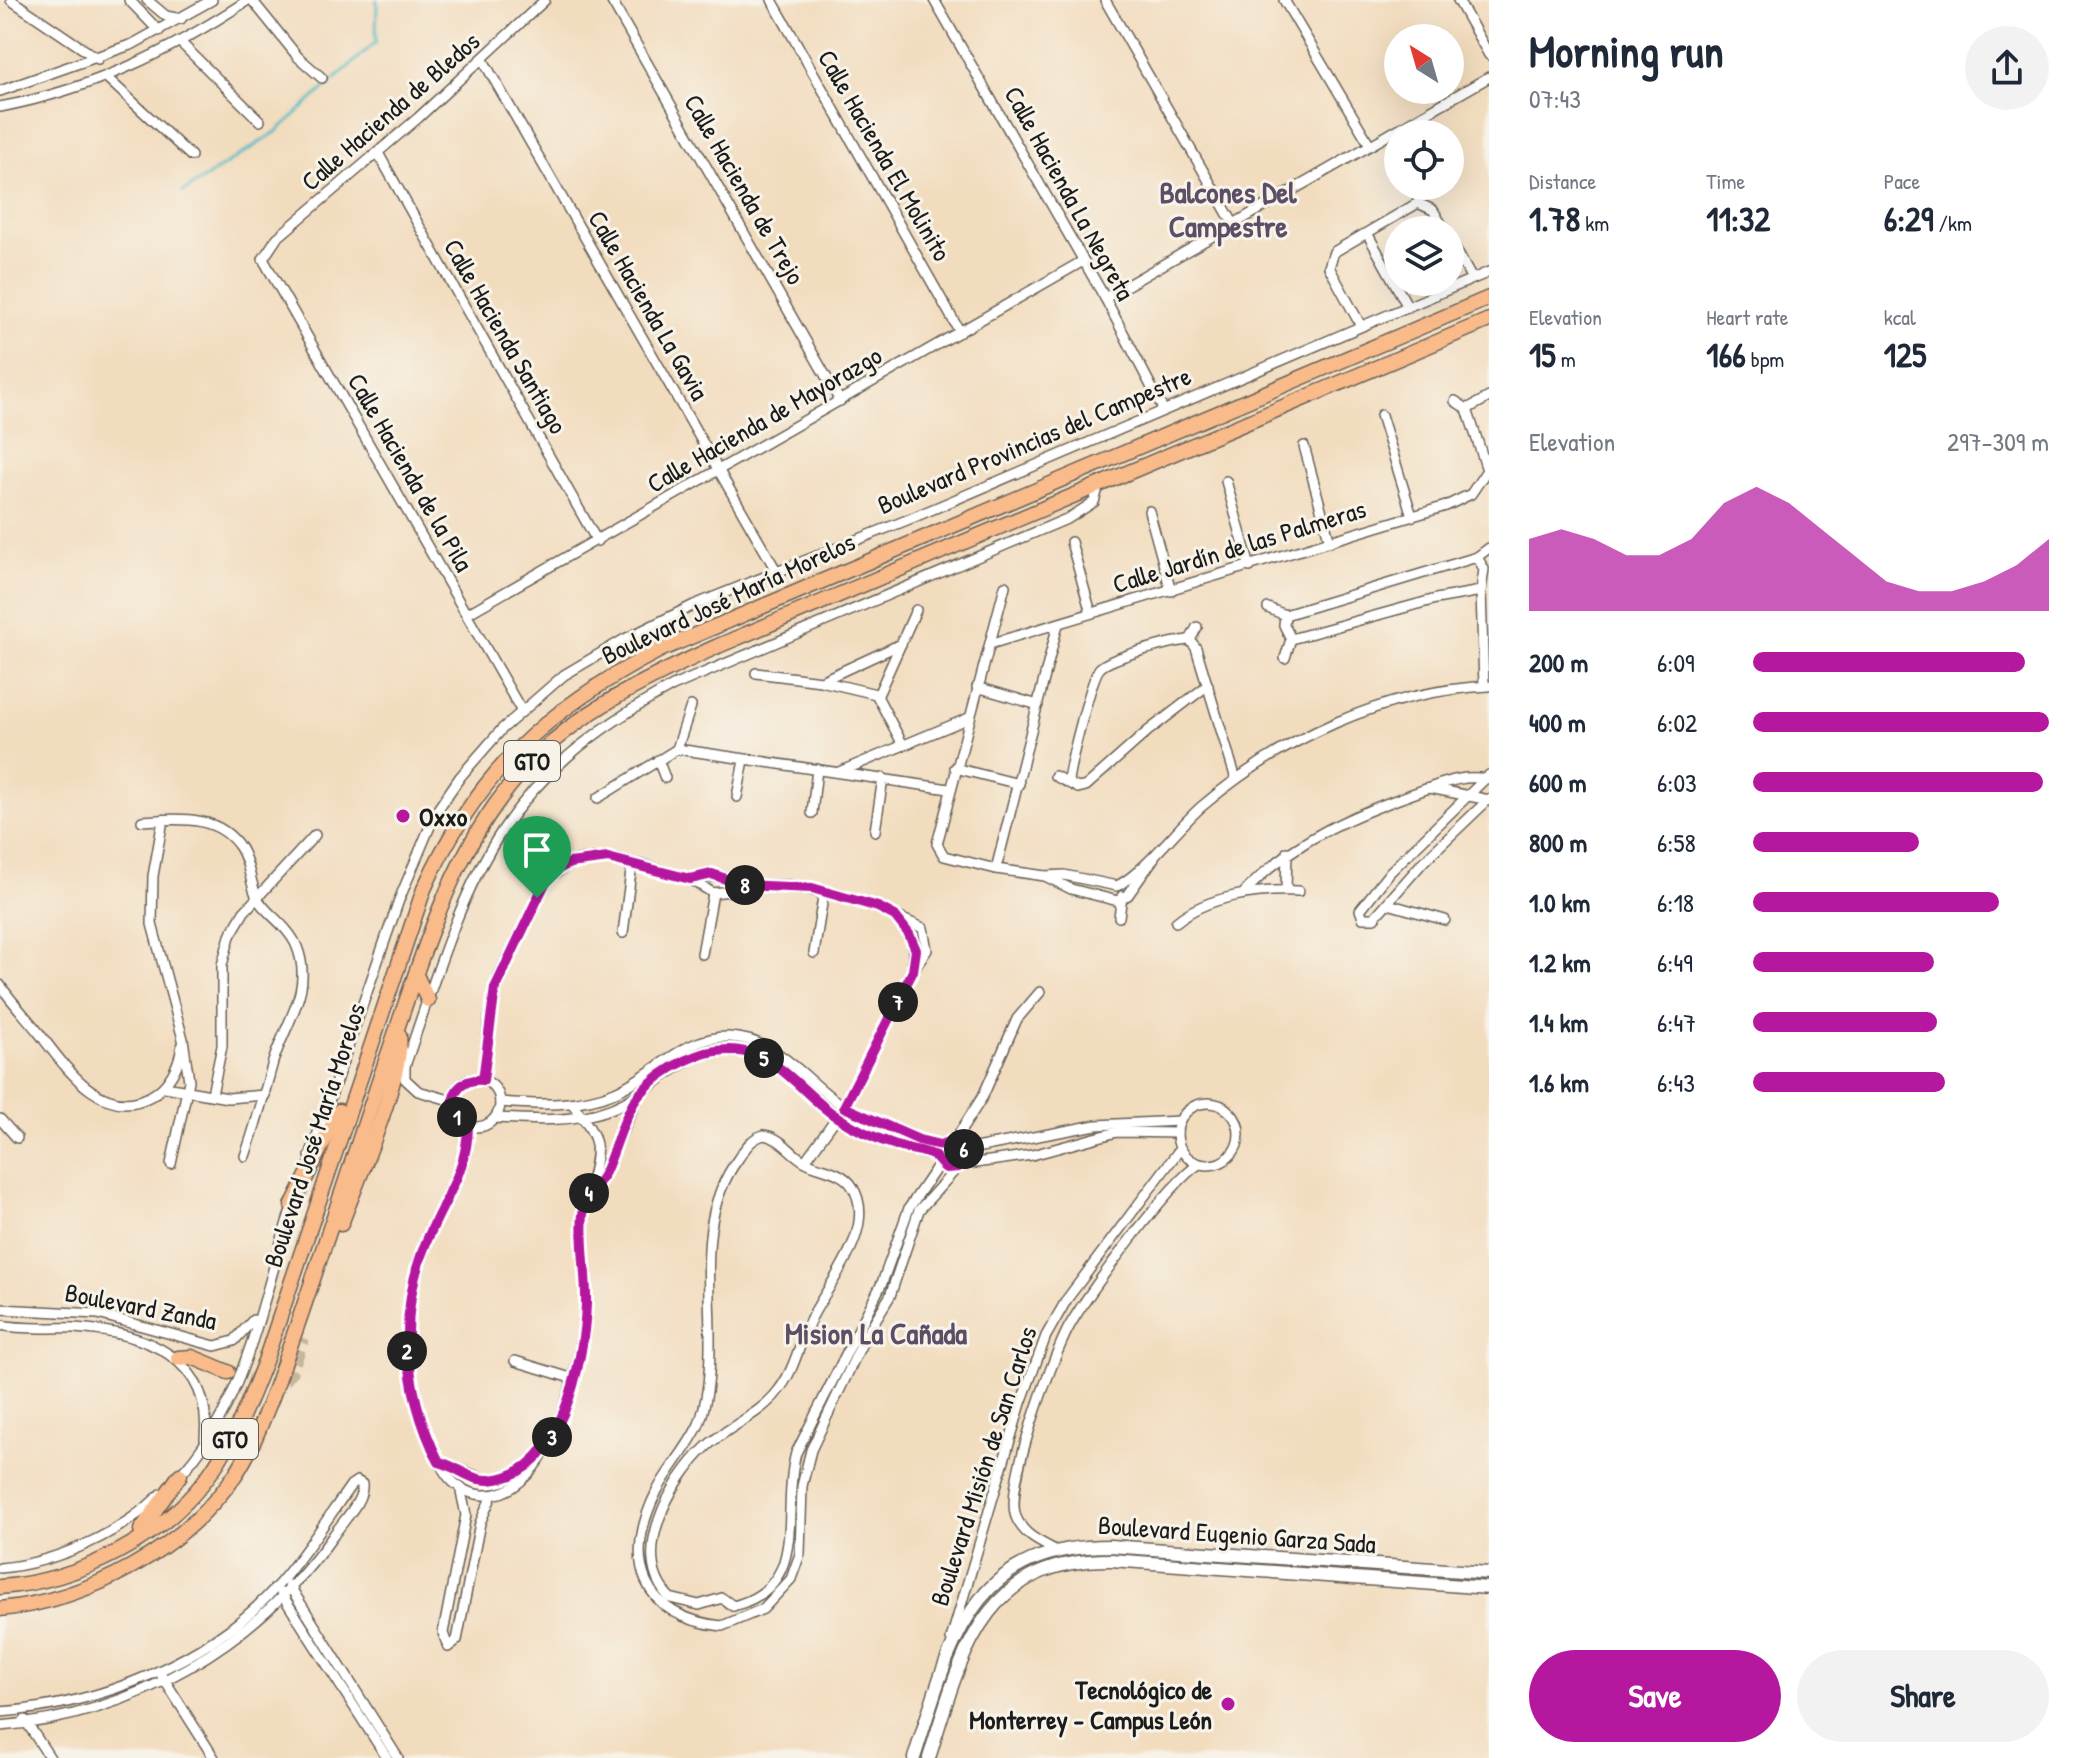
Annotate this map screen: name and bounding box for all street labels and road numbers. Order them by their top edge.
street label: Calle Hacienda de Bledos [293,24,487,198]
street label: Calle Hacienda El Molinito [810,43,960,267]
street label: Calle Hacienda La Negreta [997,80,1143,306]
street label: Calle Hacienda de Trejo [676,87,814,291]
street label: Calle Hacienda La Gavia [580,204,718,406]
street label: Calle Hacienda Santiago [436,232,576,440]
street label: Calle Hacienda de Mayorazgo [640,337,888,501]
street label: Boulevard Provincias del Campestre [872,358,1196,522]
street label: Calle Hacienda de la Pila [340,366,482,578]
street label: Calle Jardín de las Palmeras [1108,491,1370,601]
street label: Boulevard José María Morelos [596,524,860,672]
road number: GTO [504,741,560,781]
street label: Boulevard José María Morelos [255,998,373,1272]
street label: Boulevard Zanda [62,1274,220,1338]
street label: Boulevard Misión de San Carlos [921,1322,1045,1610]
road number: GTO [202,1419,258,1459]
street label: Boulevard Eugenio Garza Sada [1097,1507,1377,1561]

